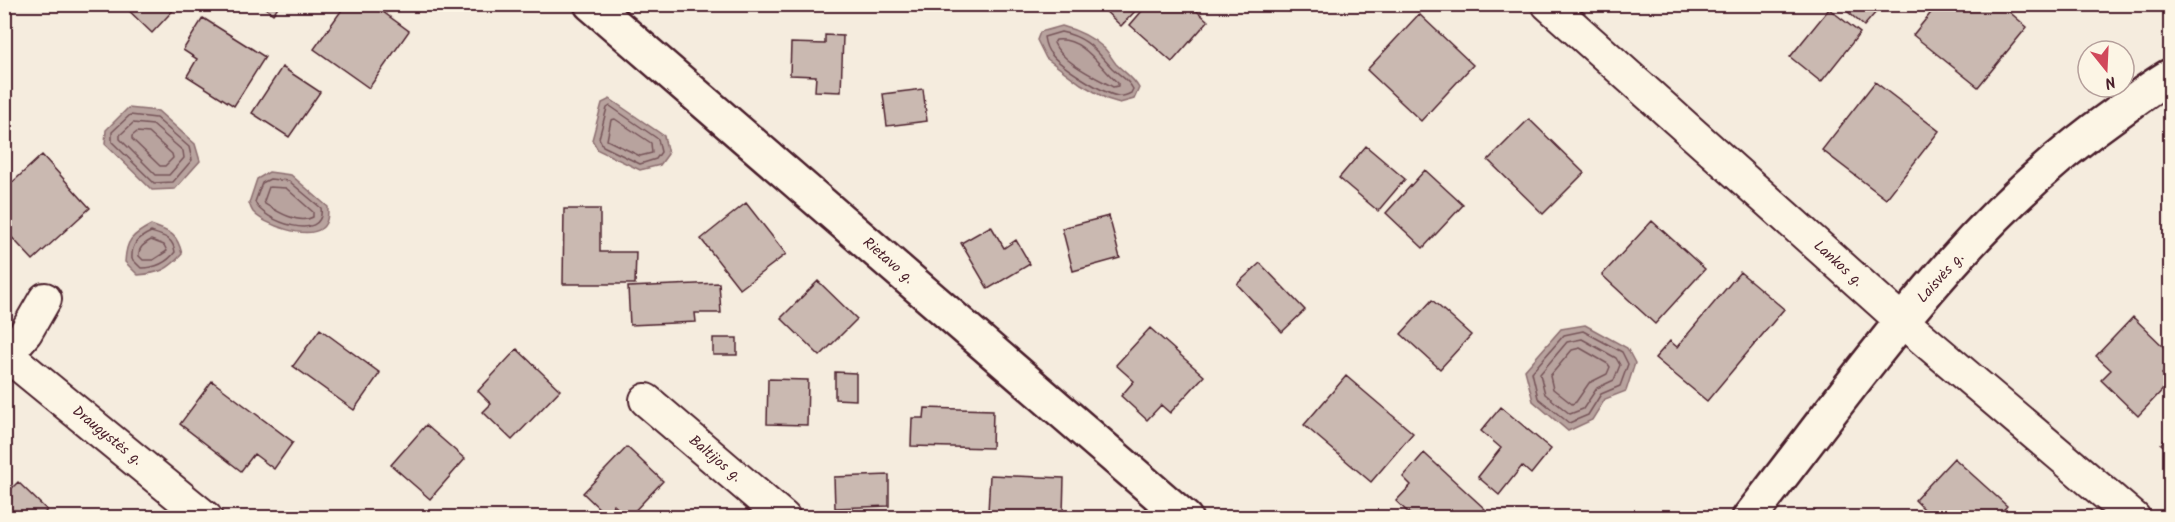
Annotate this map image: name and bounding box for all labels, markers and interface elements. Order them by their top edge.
north arrow [2076,39,2136,99]
text: N [2102,68,2119,95]
street label: Rietavo g. [857,232,919,290]
street label: Lankos g. [1808,235,1868,293]
street label: Laisvės g. [1912,247,1970,309]
street label: Draugystės g. [66,400,148,472]
street label: Baltijos g. [683,429,747,489]

